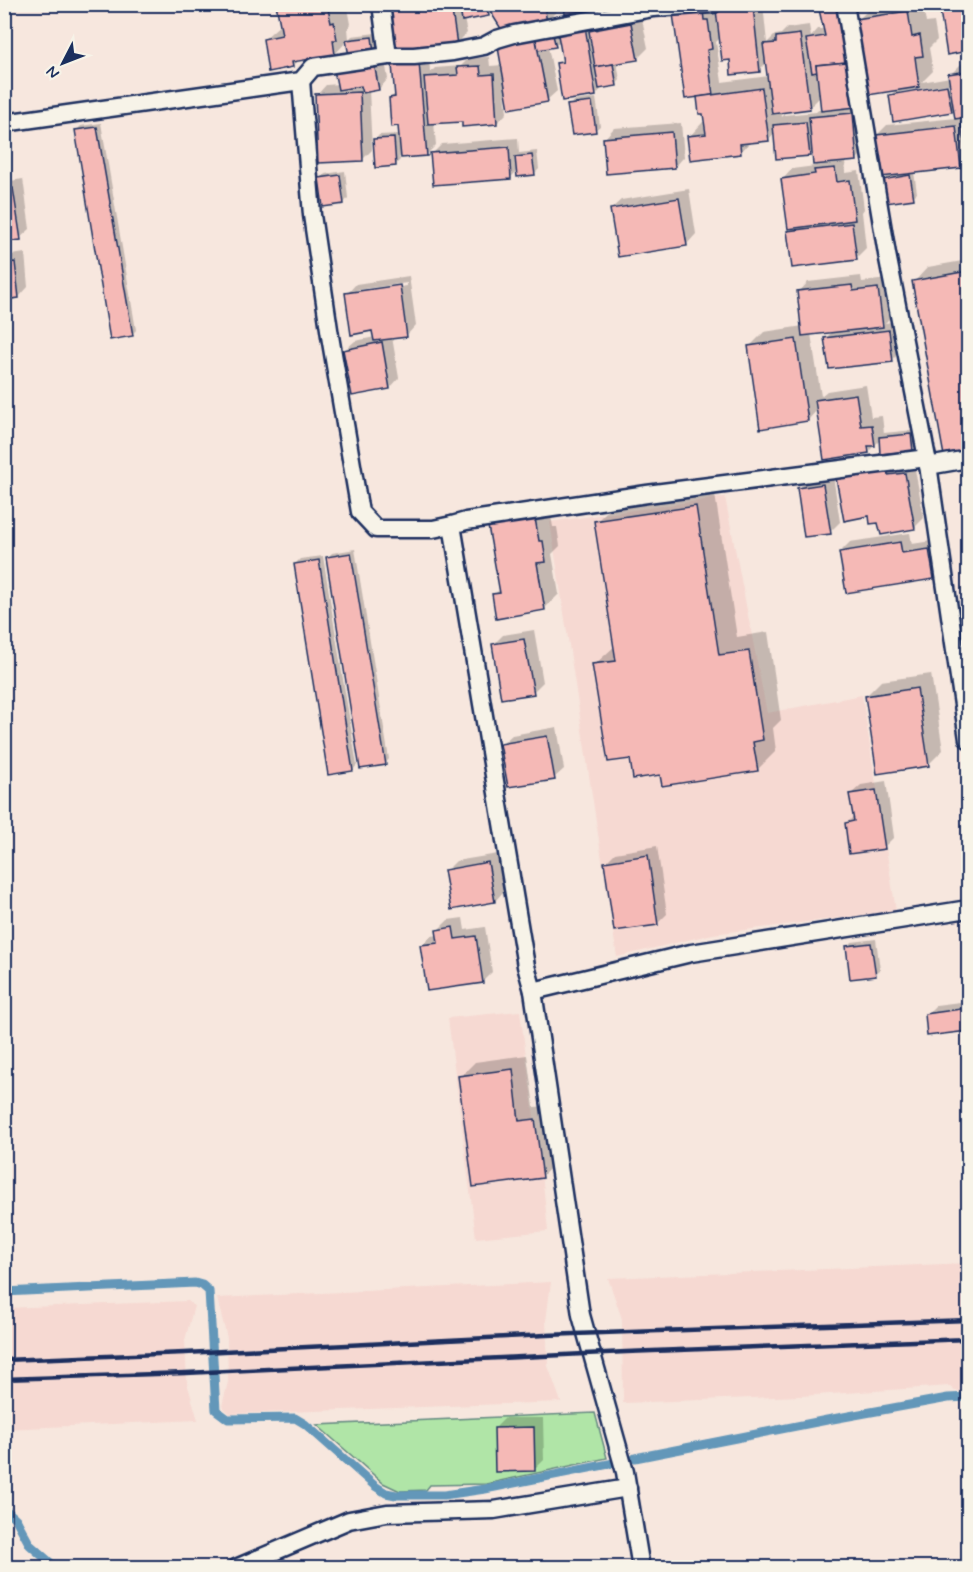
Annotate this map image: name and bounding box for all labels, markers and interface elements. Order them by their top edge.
north arrow [33,33,93,93]
text: N [42,61,64,83]

